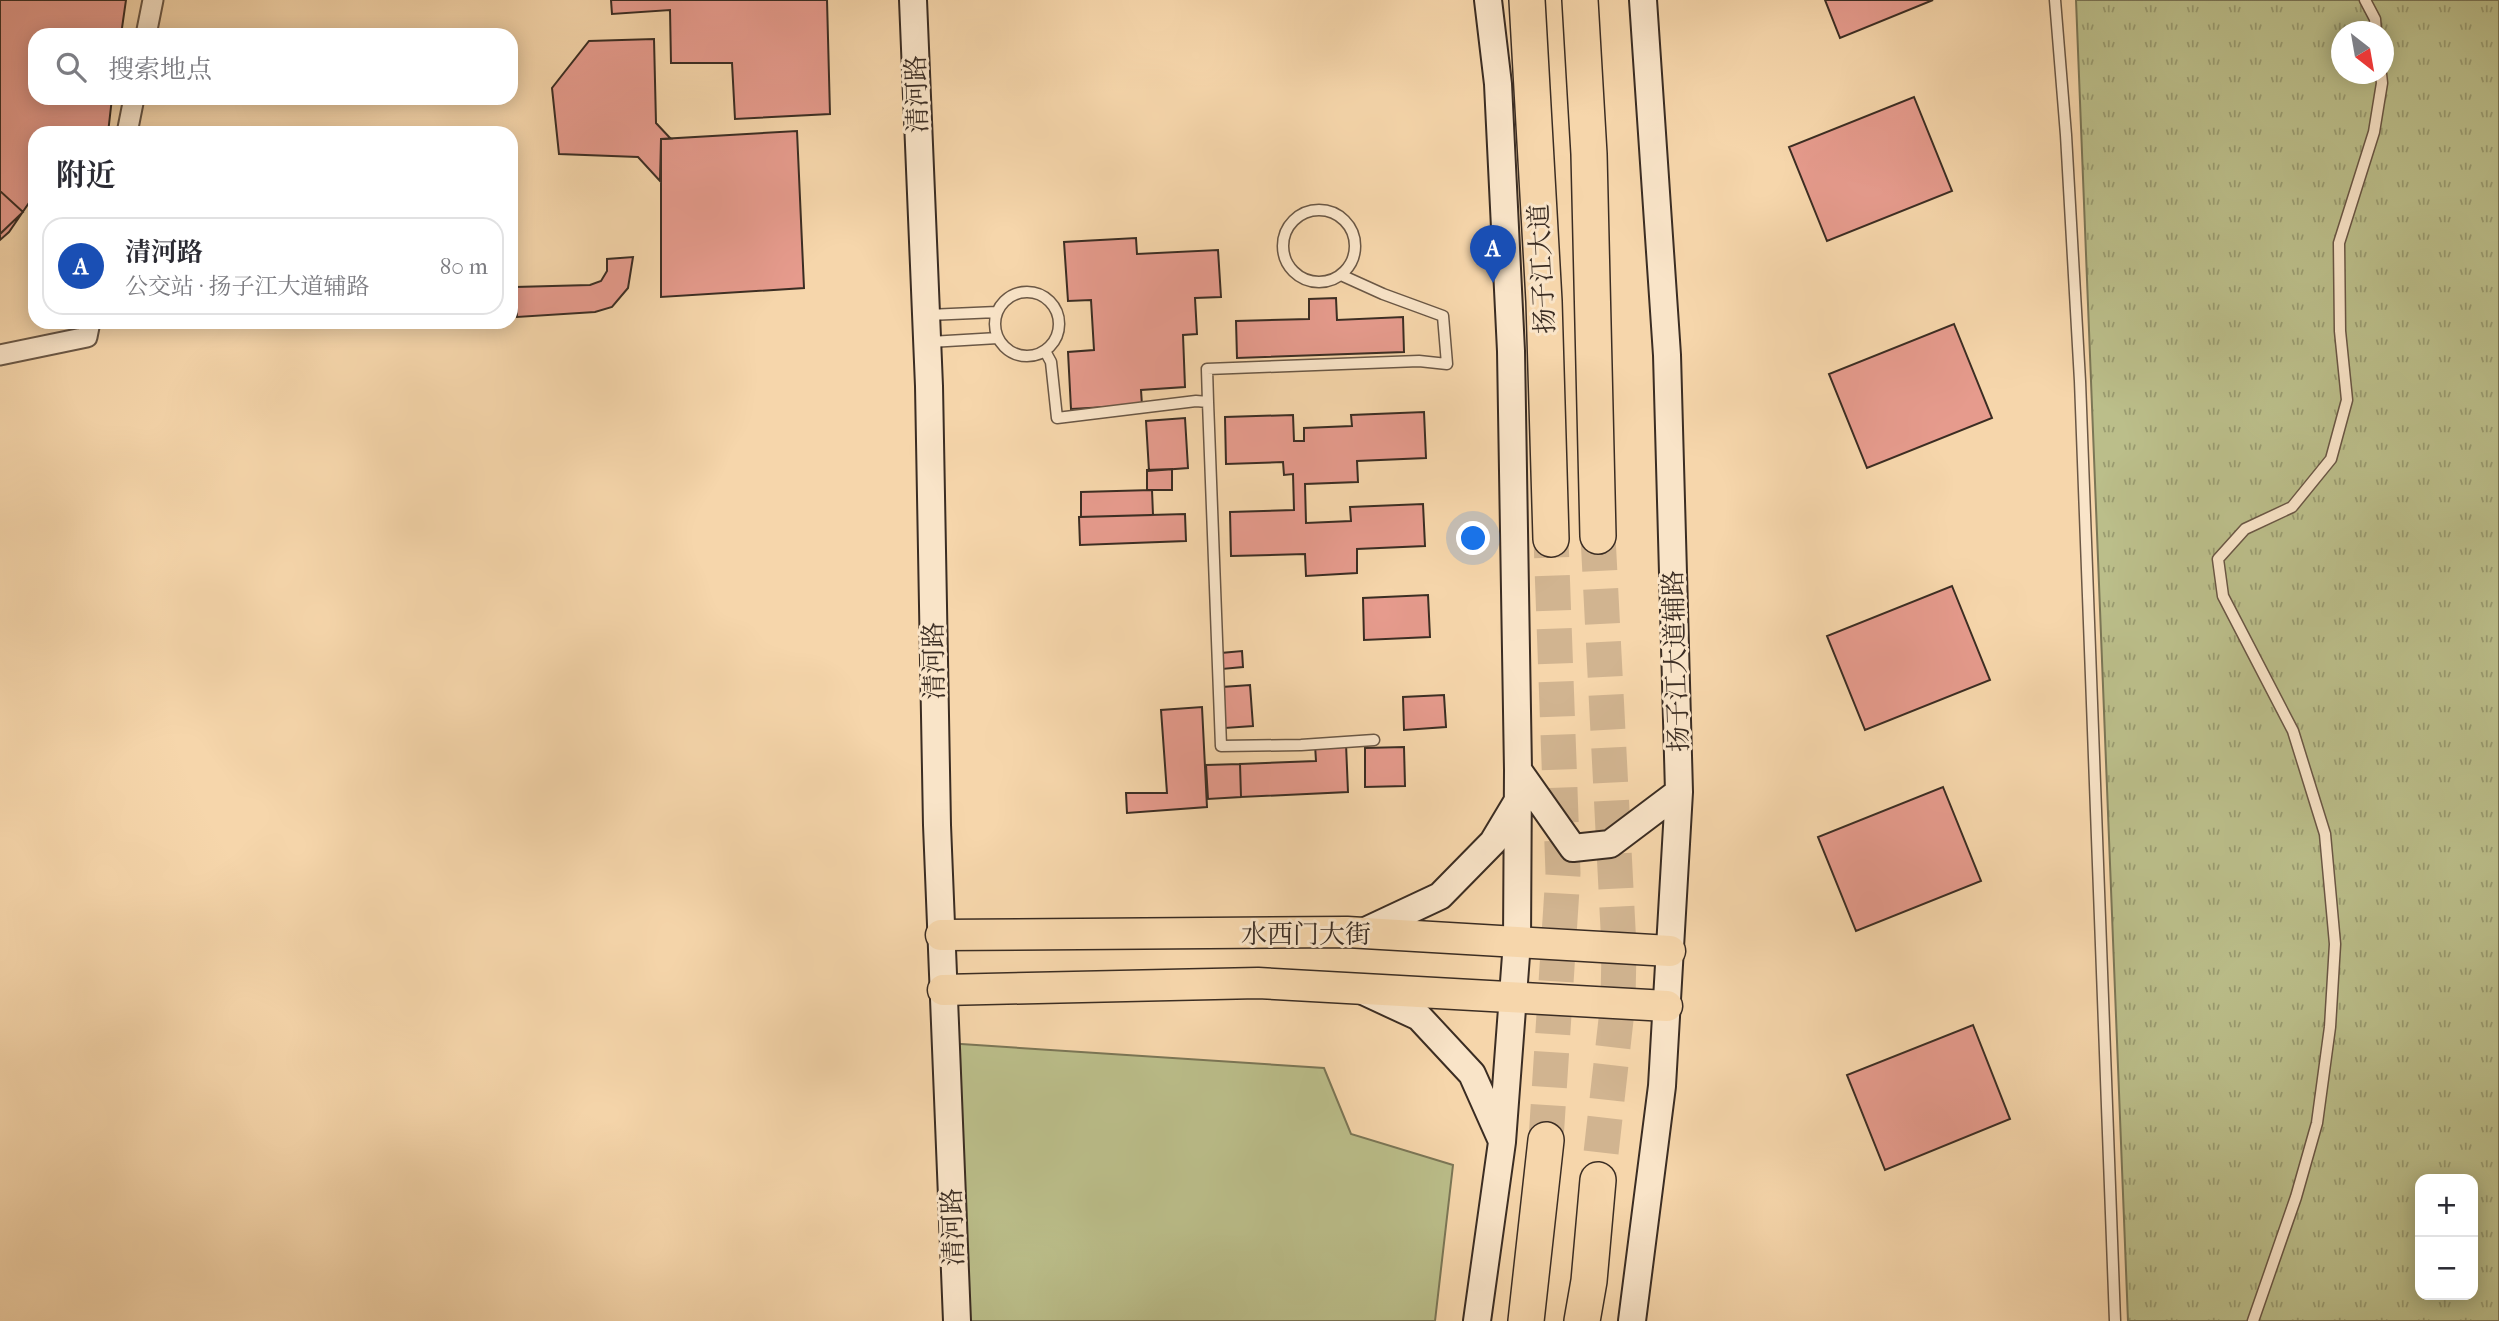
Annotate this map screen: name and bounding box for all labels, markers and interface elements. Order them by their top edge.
north arrow [2331,21,2394,84]
search box [28,28,518,105]
icon: search [52,48,90,86]
text: 搜索地点 [108,54,212,85]
street label: 清河路 [900,54,934,134]
text: 附近 [56,158,116,193]
street label: 扬子江大道 [1523,203,1561,335]
pin: A [1470,225,1516,283]
text: 清河路 [125,237,203,268]
text: A [74,253,88,280]
text: 80 m [440,253,488,280]
text: 公交站 · 扬子江大道辅路 [125,273,370,300]
your location [1456,521,1490,555]
street label: 扬子江大道辅路 [1657,570,1695,752]
street label: 清河路 [918,622,950,700]
street label: 水西门大街 [1241,919,1371,950]
map controls [2415,1174,2478,1300]
button: + [2415,1174,2478,1237]
street label: 清河路 [936,1187,970,1267]
button: − [2415,1237,2478,1300]

